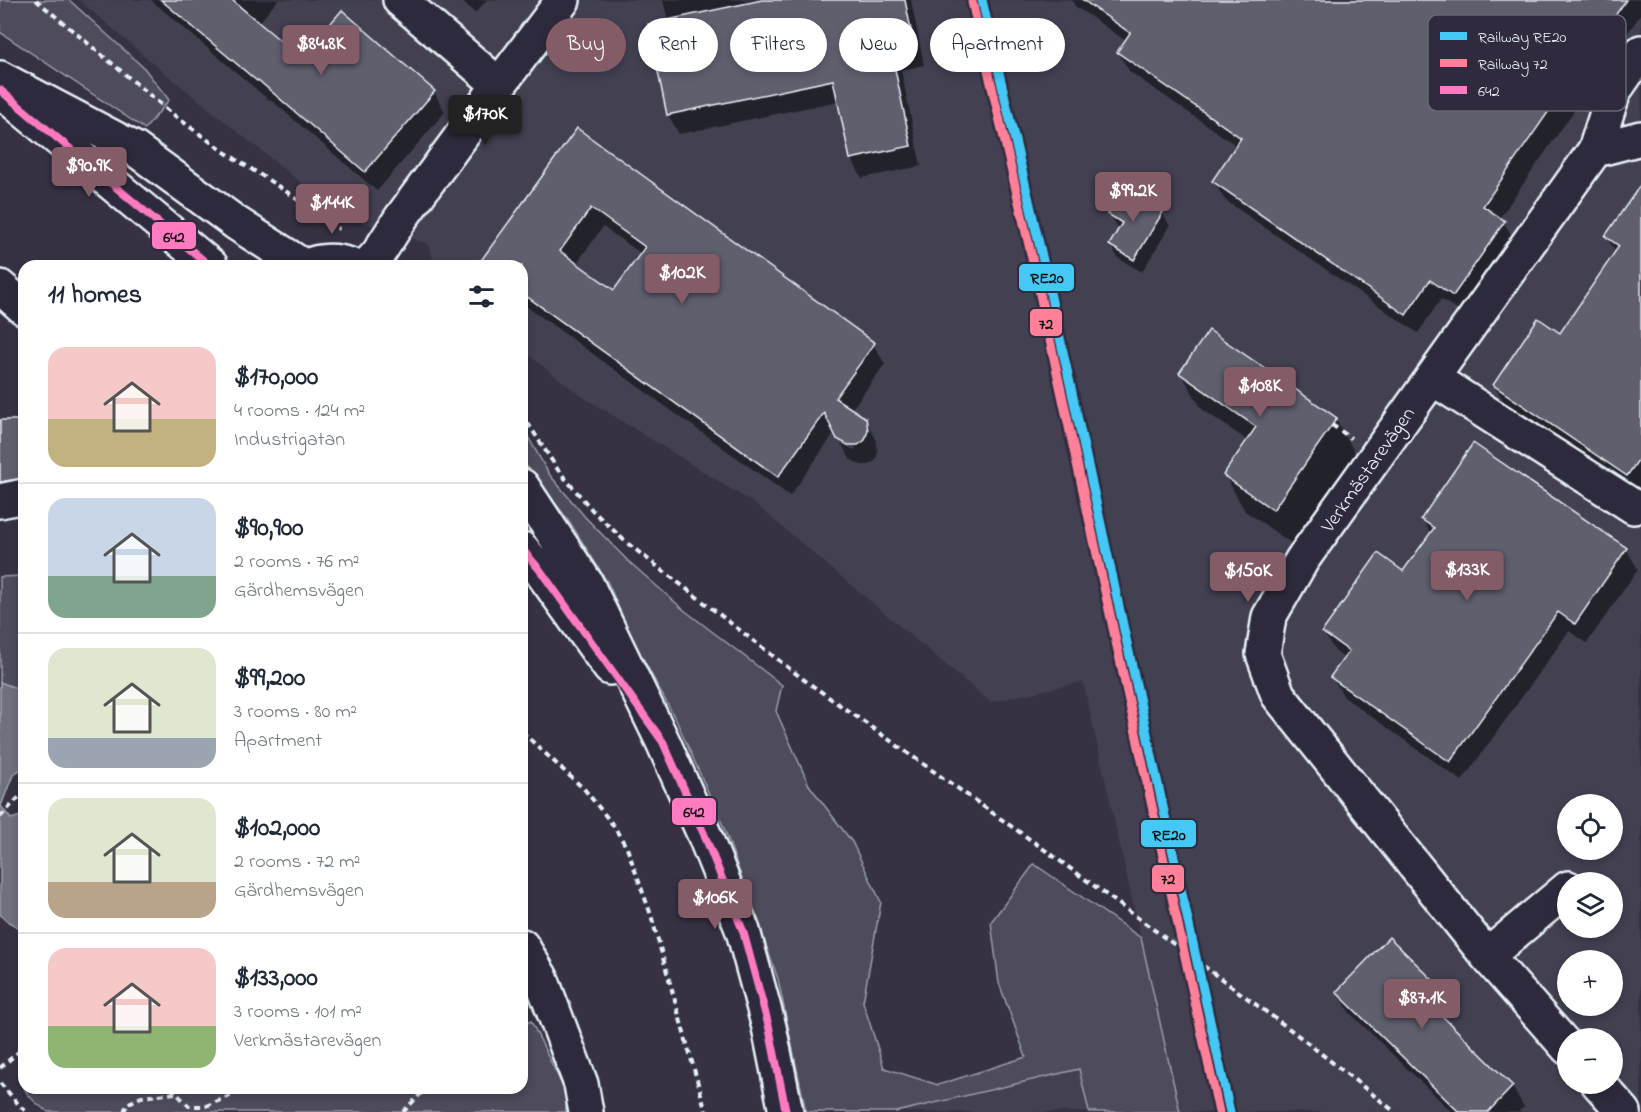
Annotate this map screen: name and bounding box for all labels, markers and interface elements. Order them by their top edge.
legend [1428,15,1626,111]
chip: Buy [546,18,626,72]
chip: Rent [638,18,718,72]
chip: Filters [730,18,827,72]
chip: New [839,18,918,72]
chip: Apartment [930,18,1065,72]
pin: $84.8K [272,25,370,76]
text: Railway RE20 [1478,26,1567,50]
text: $84.8K [296,30,346,59]
text: Railway 72 [1478,53,1548,77]
text: 642 [1478,80,1500,104]
pin: $170K [443,95,527,146]
text: $170K [462,100,508,129]
pin: $90.9K [40,147,138,198]
text: $90.9K [66,152,112,181]
pin: $99.2K [1084,172,1182,223]
text: $99.2K [1109,177,1157,206]
pin: $144K [290,184,374,235]
text: $144K [310,189,354,218]
line badge: 642 [151,221,197,250]
text: 642 [162,226,185,250]
pin: $102K [640,254,724,305]
text: $102K [659,259,705,288]
line badge: RE20 [1018,263,1075,292]
text: RE20 [1029,267,1064,291]
text: 11 homes [48,277,142,315]
icon: filters [465,280,498,313]
line badge: 72 [1029,308,1063,337]
text: 72 [1039,313,1053,337]
text: $170,000 [234,359,318,397]
pin: $108K [1218,367,1302,418]
icon: home [96,371,168,443]
text: $108K [1238,372,1282,401]
text: 4 rooms · 124 m² [234,397,365,426]
street label: Verkmästarevägen [1314,402,1424,541]
text: Industrigatan [234,426,345,455]
text: $90,900 [234,510,304,548]
icon: home [96,522,168,594]
text: 2 rooms · 76 m² [234,548,359,577]
pin: $133K [1425,551,1509,602]
pin: $150K [1206,552,1290,603]
text: $133K [1445,556,1489,585]
text: $150K [1224,557,1272,586]
text: Gärdhemsvägen [234,577,364,606]
text: $99,200 [234,660,305,698]
icon: home [96,672,168,744]
text: 3 rooms · 80 m² [234,698,357,727]
text: Apartment [234,727,322,756]
map controls [1557,794,1623,1094]
button: locate [1557,794,1623,860]
line badge: 642 [671,797,717,826]
text: 642 [682,801,705,825]
text: $102,000 [234,810,320,848]
line badge: RE20 [1140,819,1197,848]
icon: home [96,822,168,894]
text: RE20 [1151,824,1186,848]
text: 2 rooms · 72 m² [234,848,361,877]
line badge: 72 [1151,864,1185,893]
text: 72 [1161,868,1175,892]
button: layers [1557,872,1623,938]
text: Gärdhemsvägen [234,877,364,906]
pin: $106K [673,879,757,930]
text: $106K [692,884,738,913]
button: + [1557,950,1623,1016]
text: $133,000 [234,960,318,998]
icon: home [96,972,168,1044]
pin: $87.1K [1373,979,1471,1030]
text: $87.1K [1398,984,1446,1013]
text: 3 rooms · 101 m² [234,998,362,1027]
text: Verkmästarevägen [234,1027,381,1056]
button: − [1557,1028,1623,1094]

